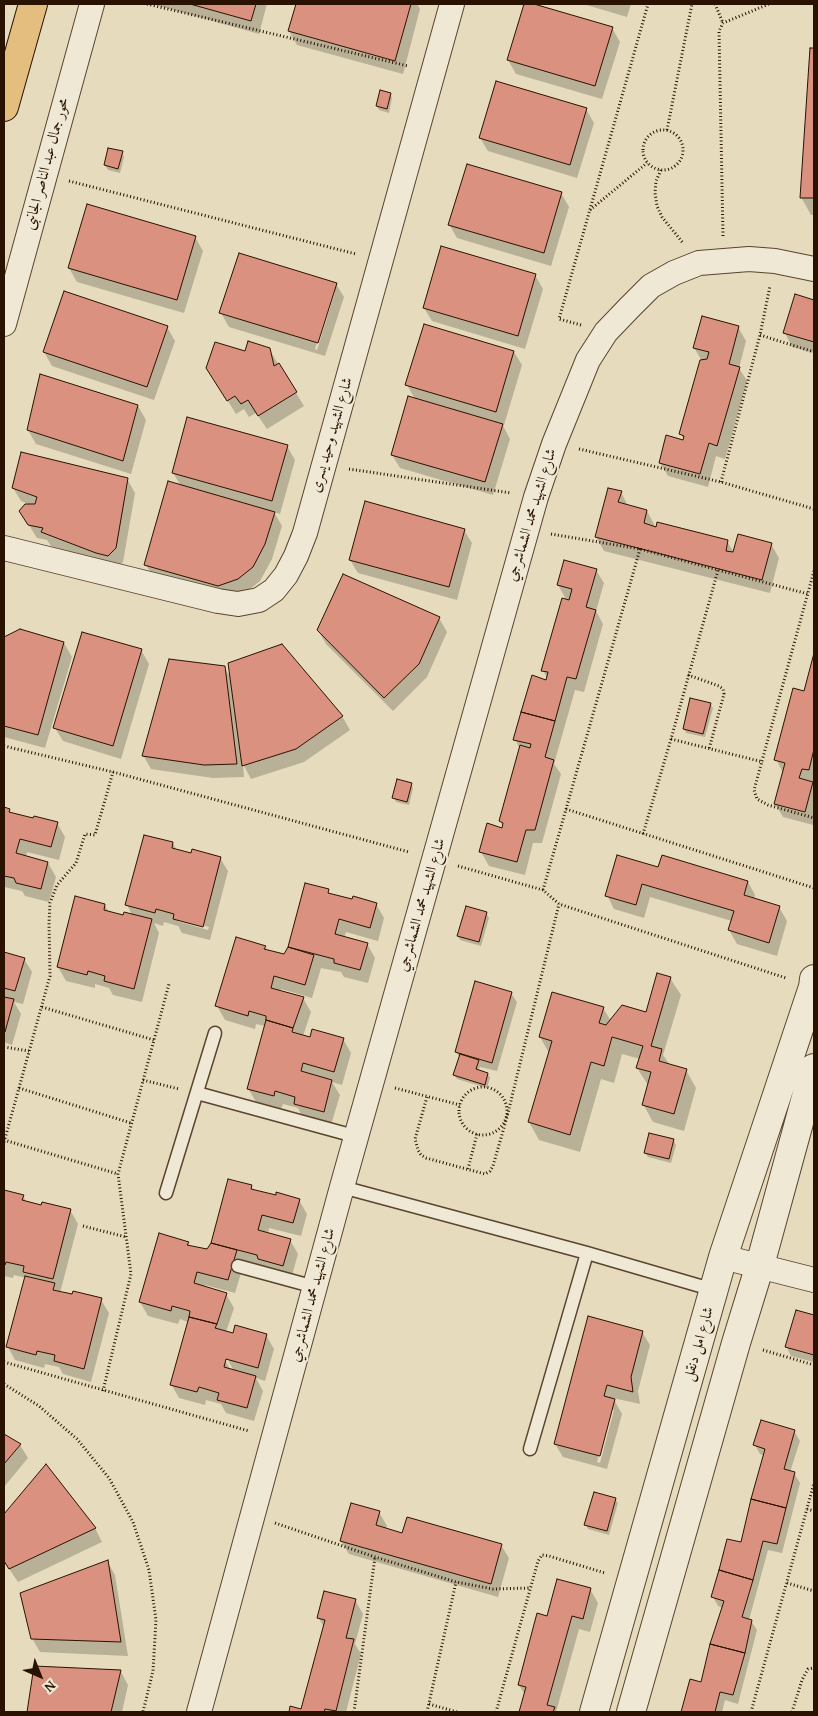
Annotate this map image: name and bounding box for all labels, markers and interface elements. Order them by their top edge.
street label: محور جمال عبد الناصر الجانبى [21,96,73,232]
street label: شارع الشهيد وحيد يسرى [307,375,357,495]
street label: شارع الشهيد محمد الشماشرجي [503,446,561,584]
street label: شارع الشهيد محمد الشماشرجي [394,836,450,974]
street label: شارع الشهيد محمد الشماشرجي [286,1226,340,1364]
street label: شارع امل دنقل [680,1305,718,1383]
north arrow [15,1651,65,1701]
text: N [40,1676,61,1697]

